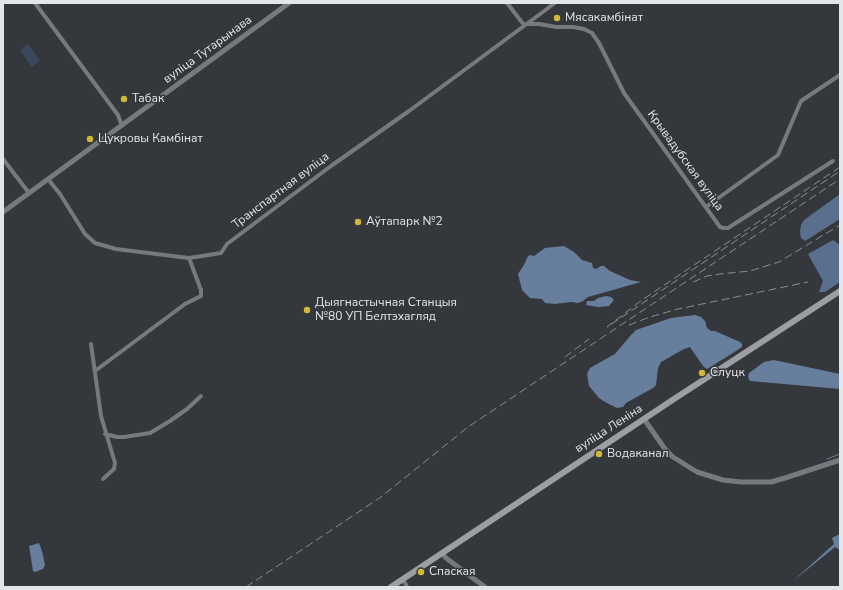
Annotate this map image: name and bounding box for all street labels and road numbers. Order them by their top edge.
street label: вуліца Тутарынава [161,13,255,87]
street label: Крывадубская вуліца [644,108,726,214]
street label: Транспартная вуліца [230,150,332,232]
street label: вуліца Леніна [572,402,646,456]

